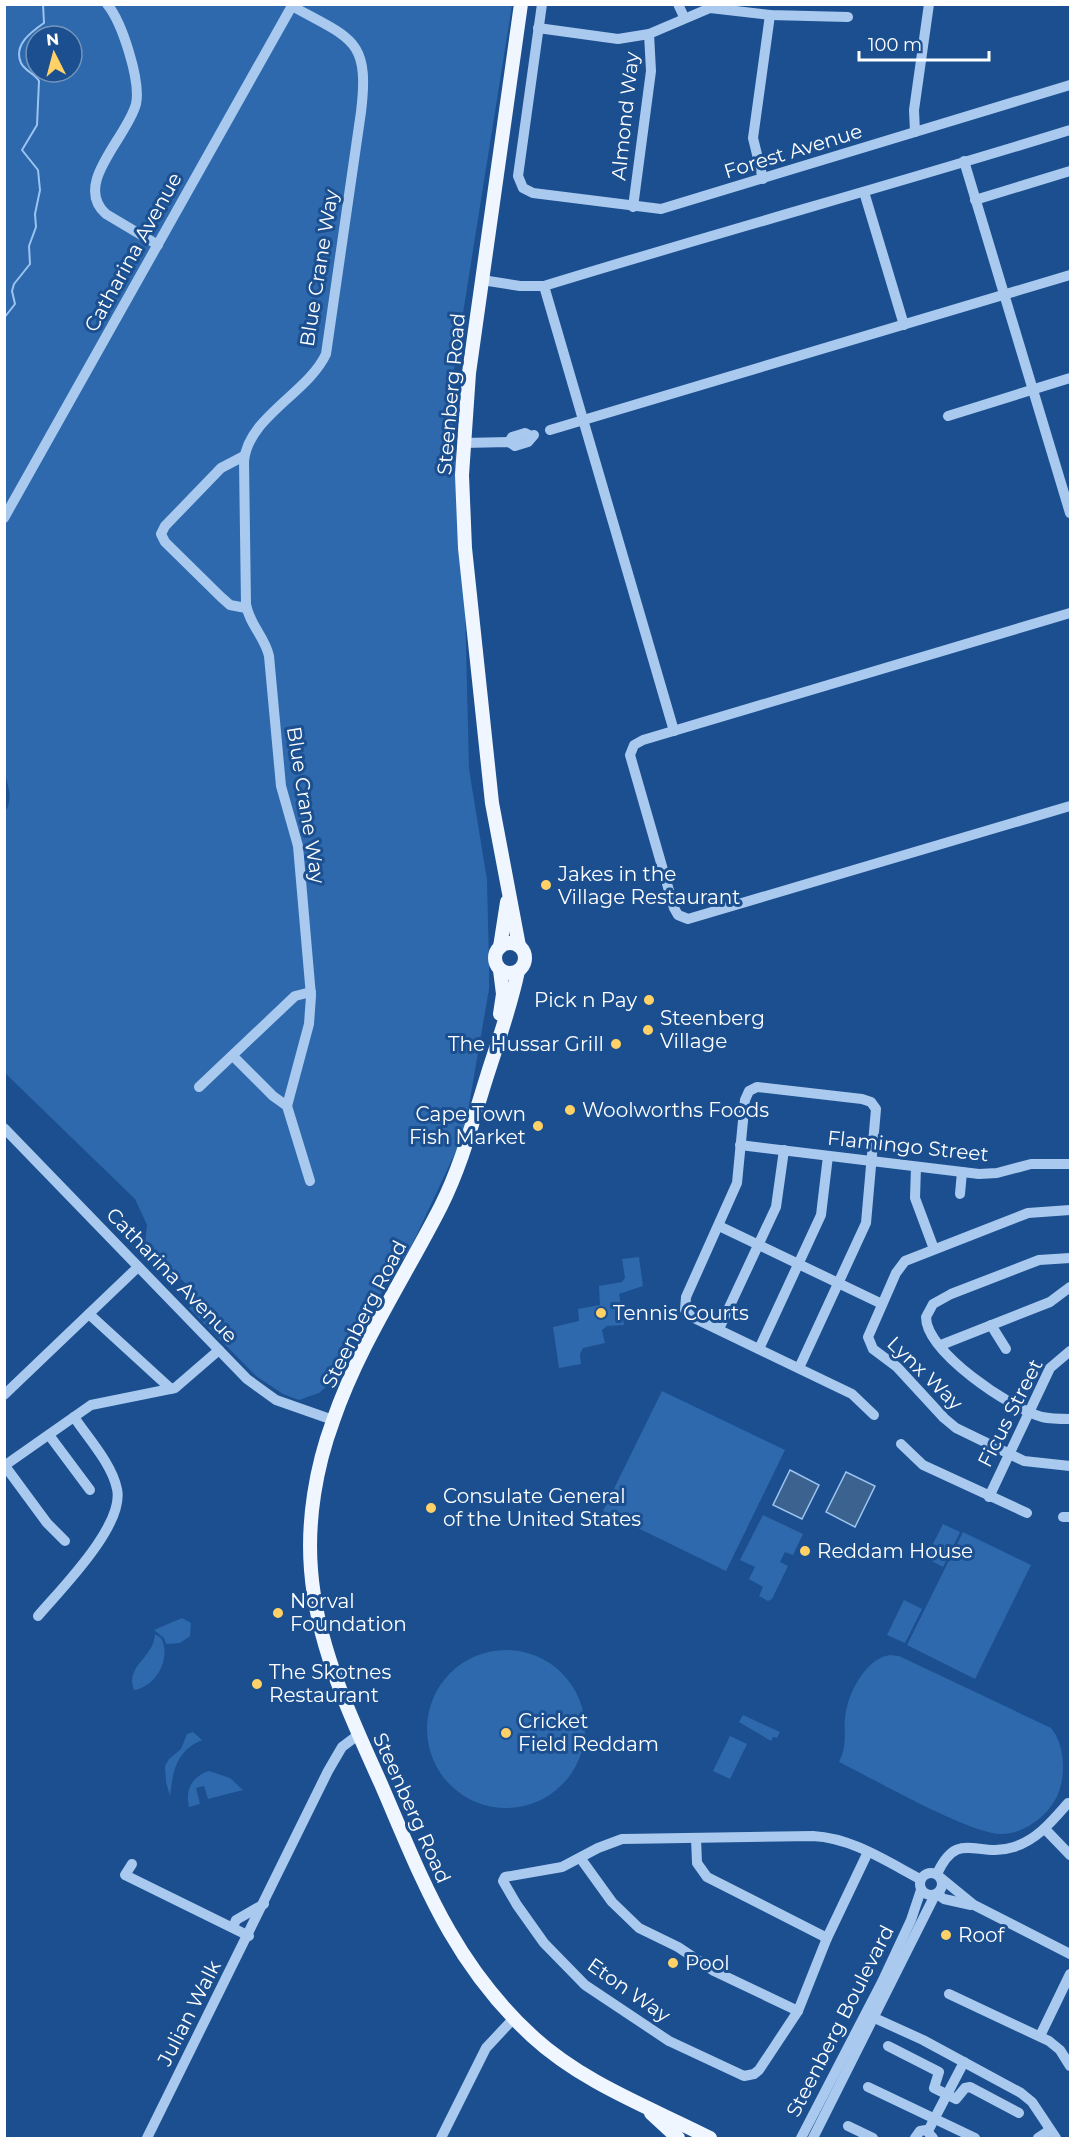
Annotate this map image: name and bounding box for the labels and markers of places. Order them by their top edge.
place label: Jakes in the Village Restaurant [557,862,740,909]
marker: Jakes in the Village Restaurant [539,878,553,892]
place label: Pick n Pay [534,988,637,1012]
marker: Pick n Pay [642,993,656,1007]
place label: Steenberg Village [660,1006,765,1053]
marker: Steenberg Village [641,1023,655,1037]
place label: The Hussar Grill [448,1032,604,1056]
marker: The Hussar Grill [609,1037,623,1051]
place label: Woolworths Foods [582,1098,769,1122]
place label: Cape Town Fish Market [409,1102,526,1149]
marker: Woolworths Foods [563,1103,577,1117]
marker: Cape Town Fish Market [531,1119,545,1133]
place label: Tennis Courts [613,1301,749,1325]
marker: Tennis Courts [594,1306,608,1320]
place label: Consulate General of the United States [443,1484,641,1531]
marker: Consulate General of the United States [424,1501,438,1515]
place label: Reddam House [817,1539,973,1563]
marker: Reddam House [798,1544,812,1558]
place label: Norval Foundation [290,1589,407,1636]
marker: Norval Foundation [271,1606,285,1620]
place label: The Skotnes Restaurant [269,1660,391,1707]
marker: The Skotnes Restaurant [250,1677,264,1691]
place label: Cricket Field Reddam [518,1709,659,1756]
marker: Cricket Field Reddam [499,1726,513,1740]
place label: Roof [958,1923,1006,1947]
marker: Roof [939,1928,953,1942]
place label: Pool [685,1951,730,1975]
marker: Pool [666,1956,680,1970]

